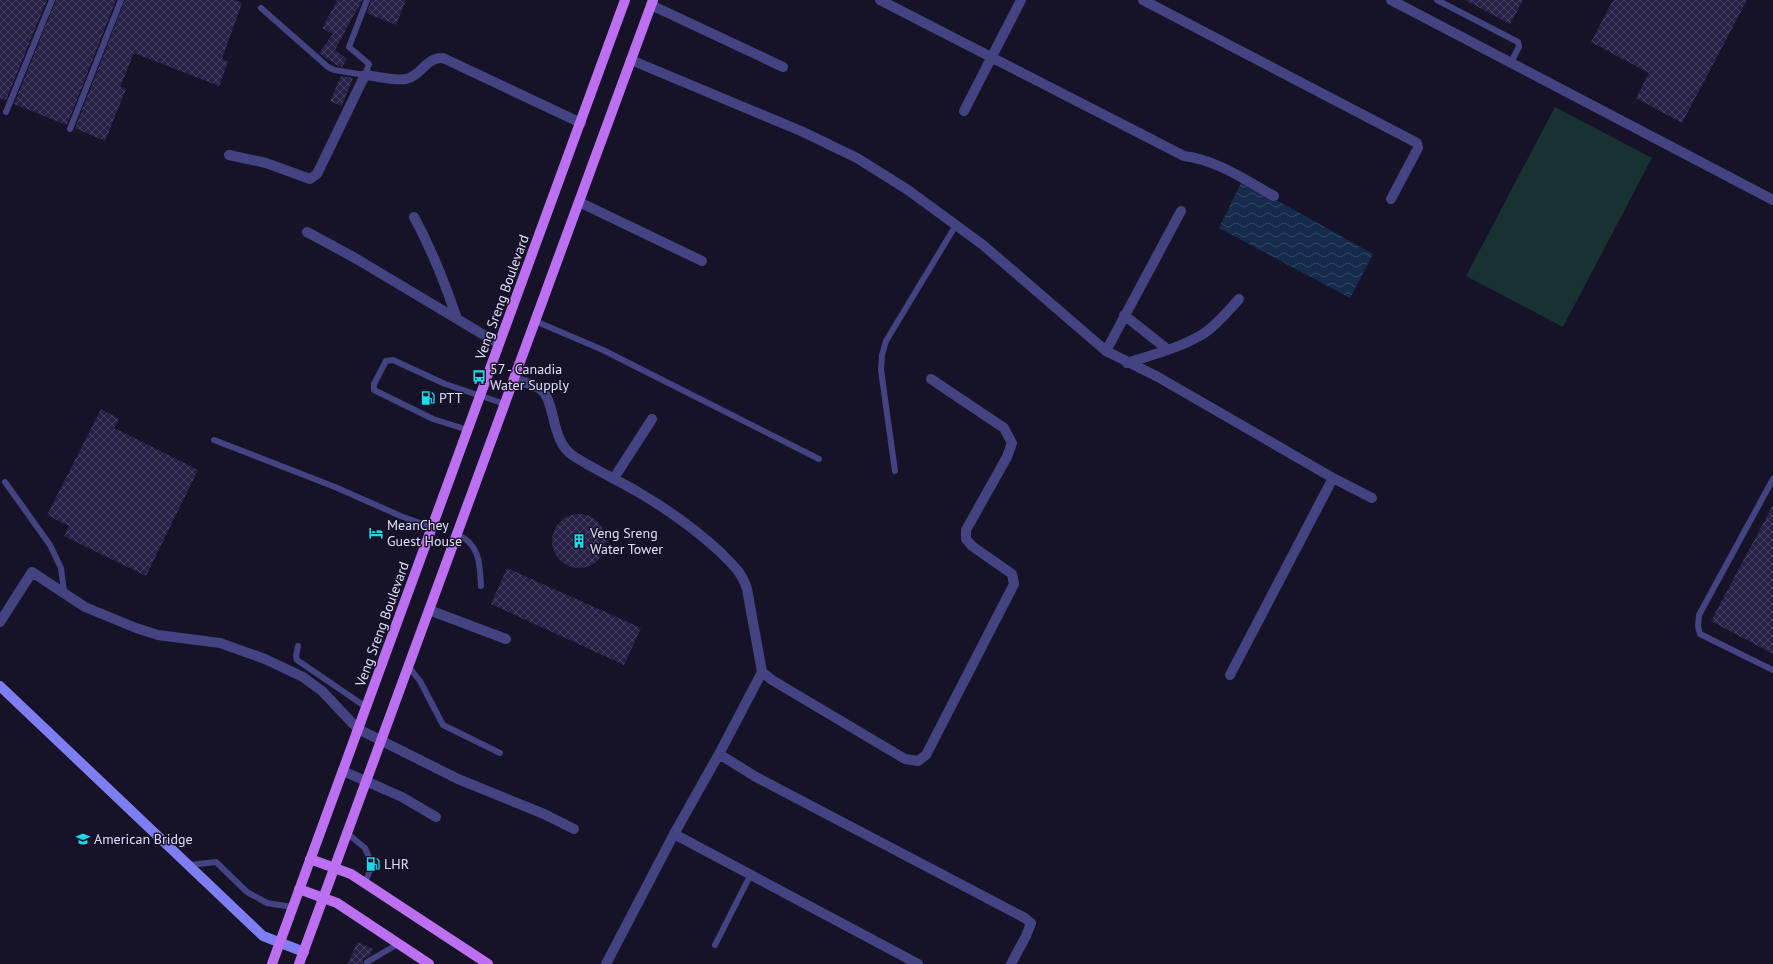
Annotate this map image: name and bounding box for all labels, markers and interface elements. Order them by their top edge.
street label: Veng Sreng Boulevard [471,232,533,363]
place label: 57 - Canadia Water Supply [490,360,569,394]
bus stop icon: 57 - Canadia Water Supply [471,369,487,385]
place label: PTT [439,389,463,407]
fuel station icon: PTT [420,390,436,406]
place label: MeanChey Guest House [387,516,462,550]
place label: Veng Sreng Water Tower [589,524,663,558]
hotel icon: MeanChey Guest House [368,525,384,541]
building icon: Veng Sreng Water Tower [571,533,587,549]
street label: Veng Sreng Boulevard [351,559,413,690]
place label: American Bridge [94,830,193,848]
school or university icon: American Bridge [75,831,91,847]
place label: LHR [384,855,409,873]
fuel station icon: LHR [365,856,381,872]

